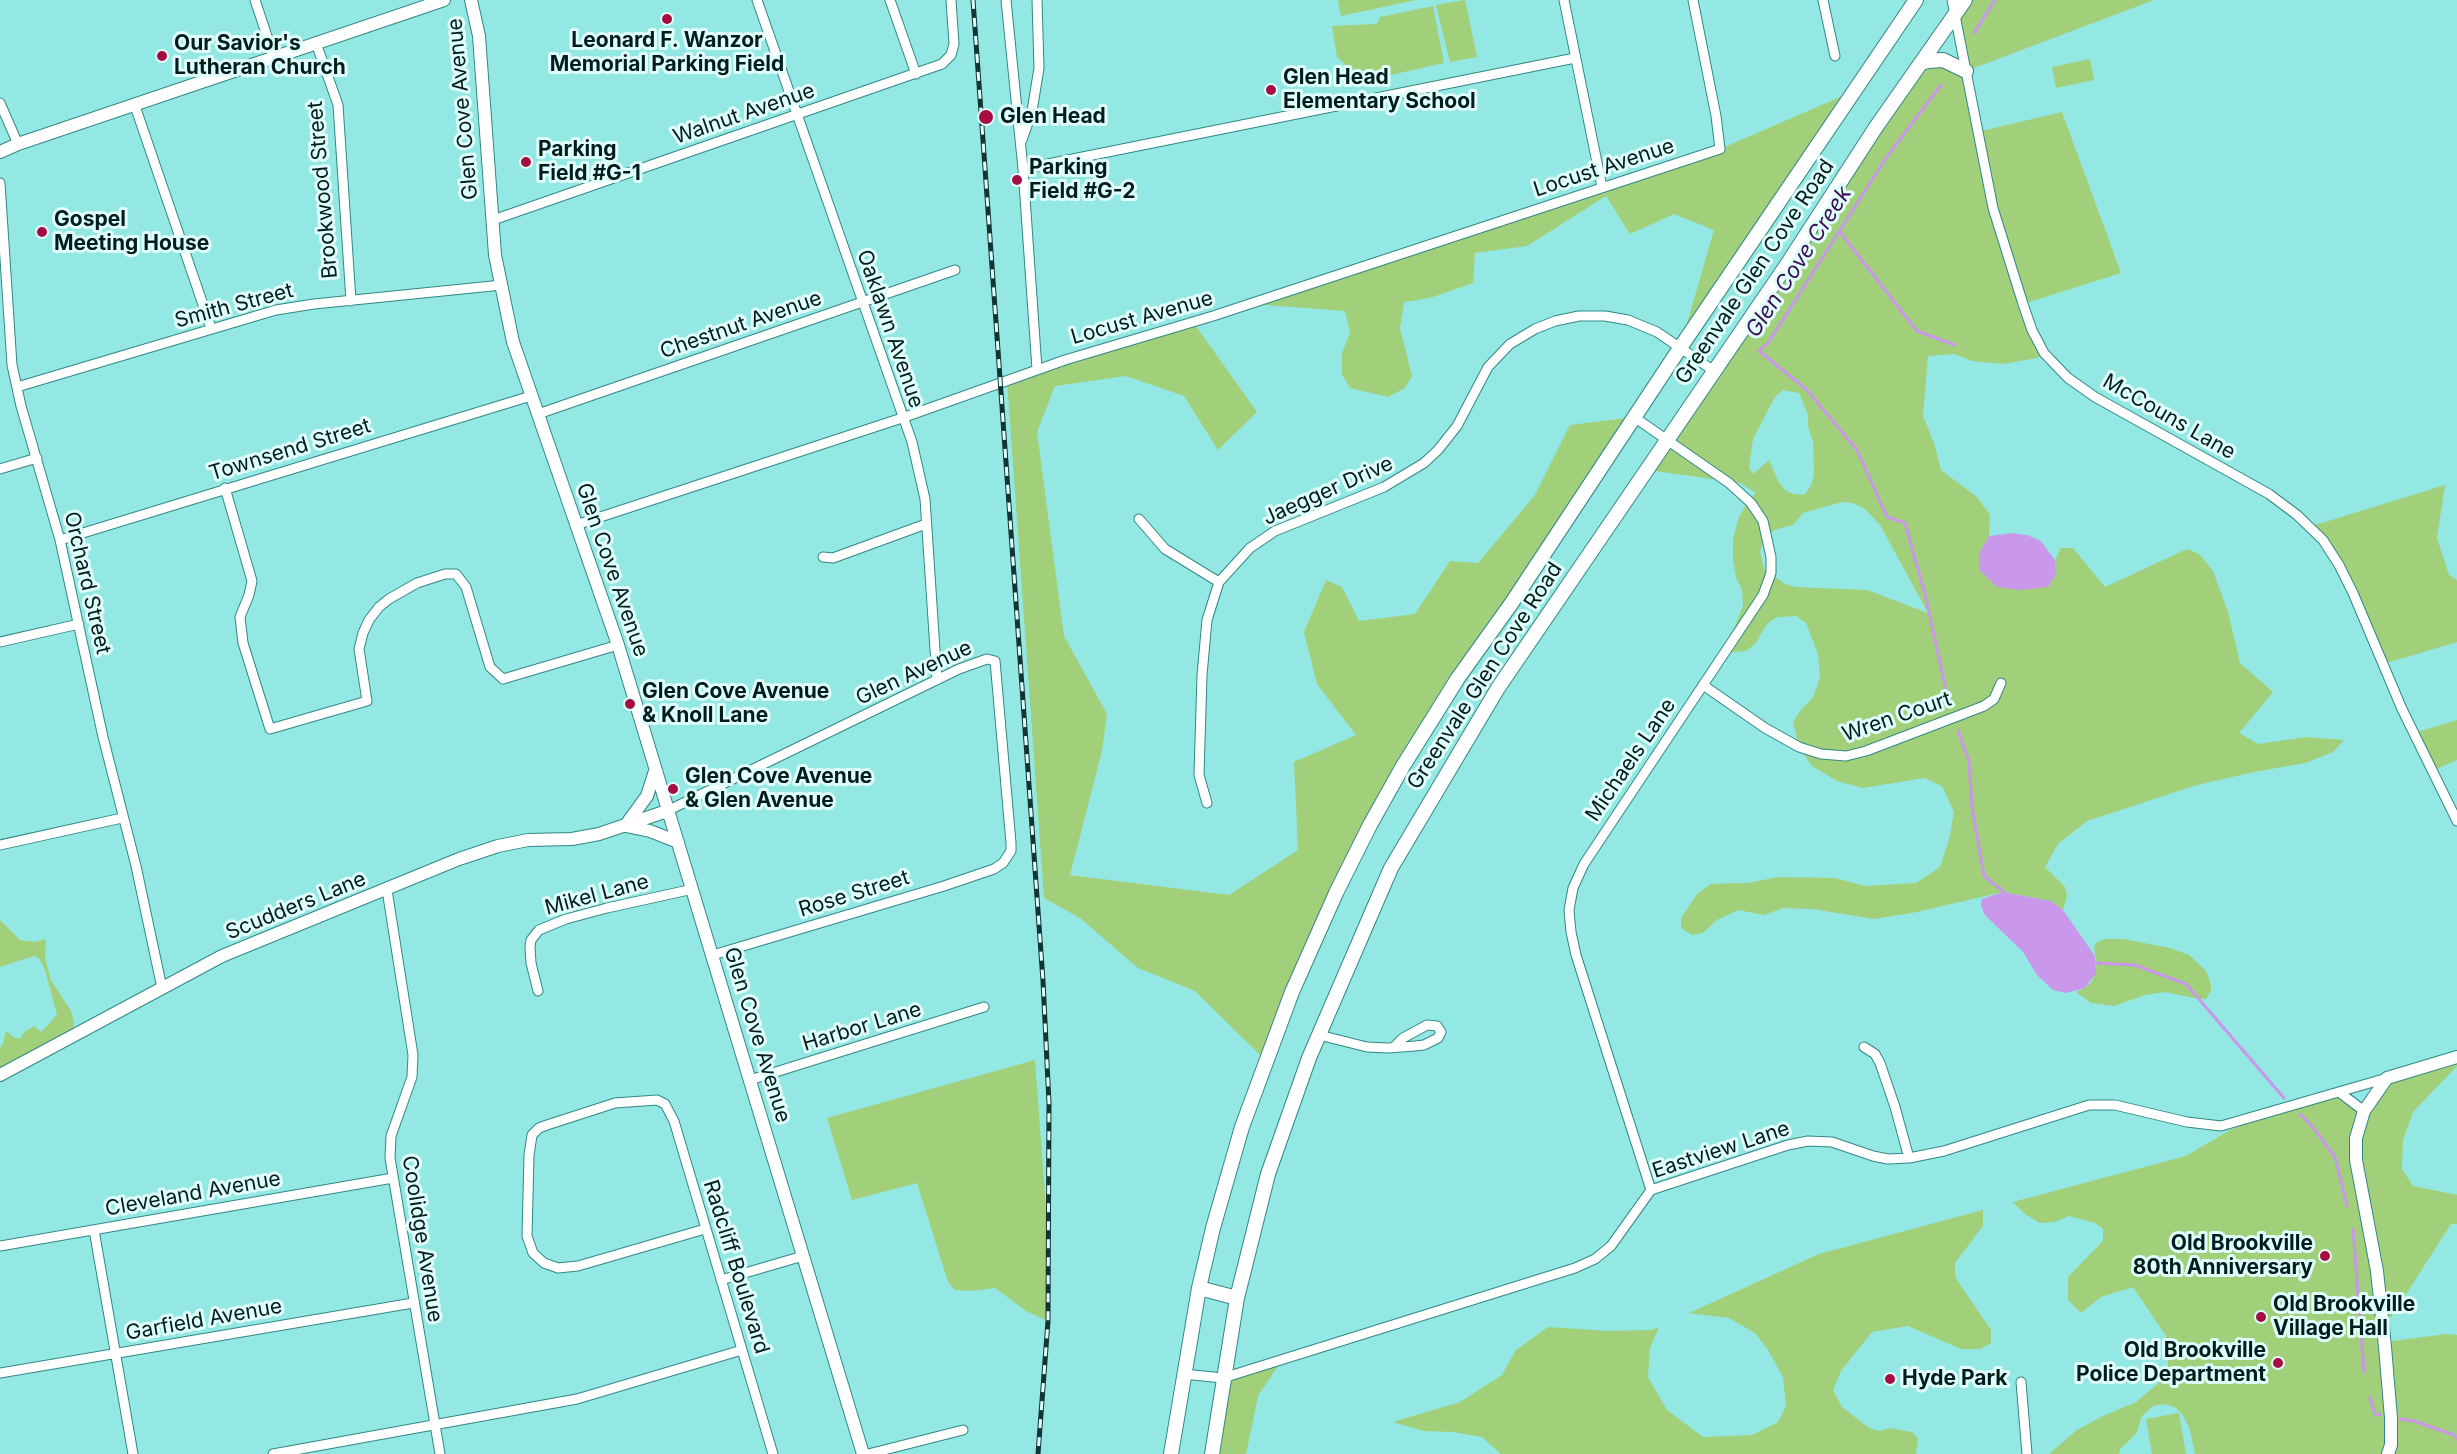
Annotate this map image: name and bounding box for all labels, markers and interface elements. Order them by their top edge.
marker: Leonard F. Wanzor Memorial Parking Field [660,12,674,26]
street label: Glen Cove Avenue [443,17,483,201]
place label: Leonard F. Wanzor Memorial Parking Field [550,28,784,78]
place label: Our Savior's Lutheran Church [174,31,346,81]
marker: Our Savior's Lutheran Church [155,49,169,63]
place label: Glen Head Elementary School [1283,65,1476,115]
street label: Walnut Avenue [670,78,818,150]
marker: Glen Head Elementary School [1264,83,1278,97]
street label: Brookwood Street [303,100,343,280]
place label: Glen Head [1000,104,1106,130]
marker: Glen Head [977,108,995,126]
street label: Locust Avenue [1530,133,1678,203]
place label: Parking Field #G-1 [538,137,641,187]
marker: Parking Field #G-1 [519,155,533,169]
place label: Parking Field #G-2 [1029,155,1135,205]
street label: Greenvale Glen Cove Road [1670,155,1840,389]
marker: Parking Field #G-2 [1010,173,1024,187]
water label: Glen Cove Creek [1740,182,1858,342]
place label: Gospel Meeting House [54,207,209,257]
marker: Gospel Meeting House [35,225,49,239]
street label: Oaklawn Avenue [851,247,929,411]
street label: Smith Street [172,278,296,334]
street label: Chestnut Avenue [657,286,825,364]
street label: Locust Avenue [1068,286,1216,350]
street label: McCouns Lane [2098,369,2240,465]
street label: Townsend Street [206,413,374,487]
street label: Jaegger Drive [1259,451,1397,531]
street label: Glen Cove Avenue [570,480,654,660]
street label: Orchard Street [58,509,116,657]
street label: Greenvale Glen Cove Road [1402,558,1568,794]
street label: Glen Avenue [852,635,976,711]
place label: Glen Cove Avenue & Knoll Lane [642,679,829,729]
street label: Wren Court [1839,687,1955,747]
street label: Michaels Lane [1581,694,1681,826]
marker: Glen Cove Avenue & Knoll Lane [623,697,637,711]
place label: Glen Cove Avenue & Glen Avenue [685,764,872,814]
marker: Glen Cove Avenue & Glen Avenue [666,782,680,796]
street label: Rose Street [796,865,912,923]
street label: Scudders Lane [222,866,370,946]
street label: Mikel Lane [542,869,652,921]
street label: Glen Cove Avenue [718,944,796,1126]
street label: Harbor Lane [799,997,925,1057]
street label: Eastview Lane [1649,1116,1793,1184]
street label: Coolidge Avenue [396,1154,448,1324]
street label: Cleveland Avenue [103,1166,283,1222]
street label: Radcliff Boulevard [698,1177,774,1357]
place label: Old Brookville 80th Anniversary [2133,1231,2313,1281]
marker: Old Brookville 80th Anniversary [2318,1249,2332,1263]
place label: Old Brookville Village Hall [2273,1292,2415,1342]
street label: Garfield Avenue [124,1294,284,1346]
marker: Old Brookville Village Hall [2254,1310,2268,1324]
place label: Old Brookville Police Department [2076,1338,2266,1388]
marker: Old Brookville Police Department [2271,1356,2285,1370]
place label: Hyde Park [1902,1366,2007,1392]
marker: Hyde Park [1883,1372,1897,1386]

